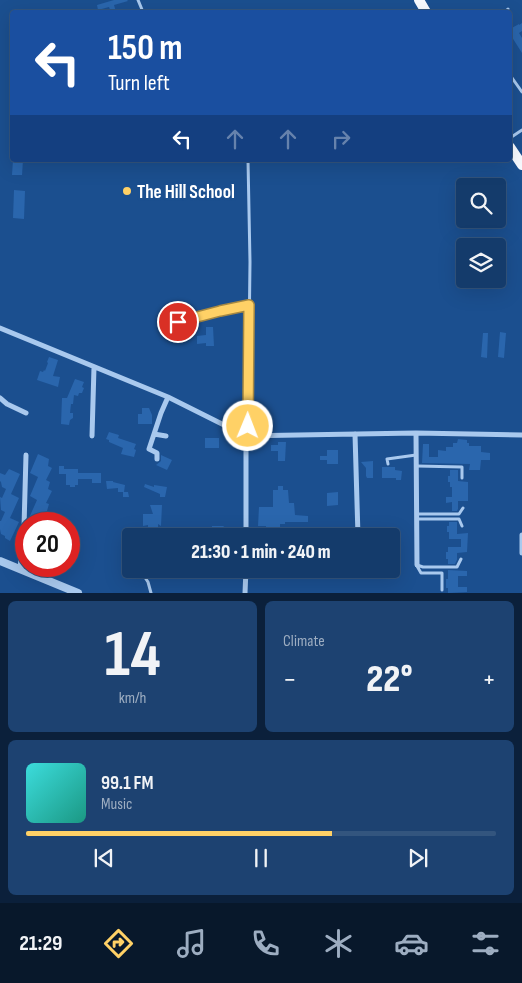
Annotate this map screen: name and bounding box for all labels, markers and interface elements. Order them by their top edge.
text: 150 m [108,27,182,70]
icon: left [25,30,90,95]
text: Turn left [108,70,170,97]
icon: left [168,125,196,153]
icon: ahead [221,125,249,153]
icon: ahead [274,125,302,153]
icon: right [327,125,355,153]
map controls [456,178,506,288]
button: search [456,178,506,228]
place label: The Hill School [137,181,235,204]
marker: The Hill School [121,185,133,197]
button: layers [456,238,506,288]
pin [157,301,199,343]
icon: arrive [164,308,192,336]
position arrow [221,399,273,451]
speed limit sign: 20 [15,512,80,577]
text: 21:30 · 1 min · 240 m [191,541,331,564]
text: 14 [104,617,161,695]
text: Climate [283,632,325,651]
text: 22° [366,657,413,702]
text: − [283,663,297,696]
text: + [482,663,496,696]
text: km/h [119,689,146,708]
text: 99.1 FM [101,772,154,795]
text: Music [101,795,132,814]
icon: previous [90,844,118,872]
icon: pause [247,844,275,872]
icon: next [404,844,432,872]
icon: directions [101,926,136,961]
icon: music [174,926,209,961]
icon: phone [248,926,283,961]
icon: climate [321,926,356,961]
icon: car [394,926,429,961]
icon: filters [468,926,503,961]
text: 21:29 [19,930,62,957]

